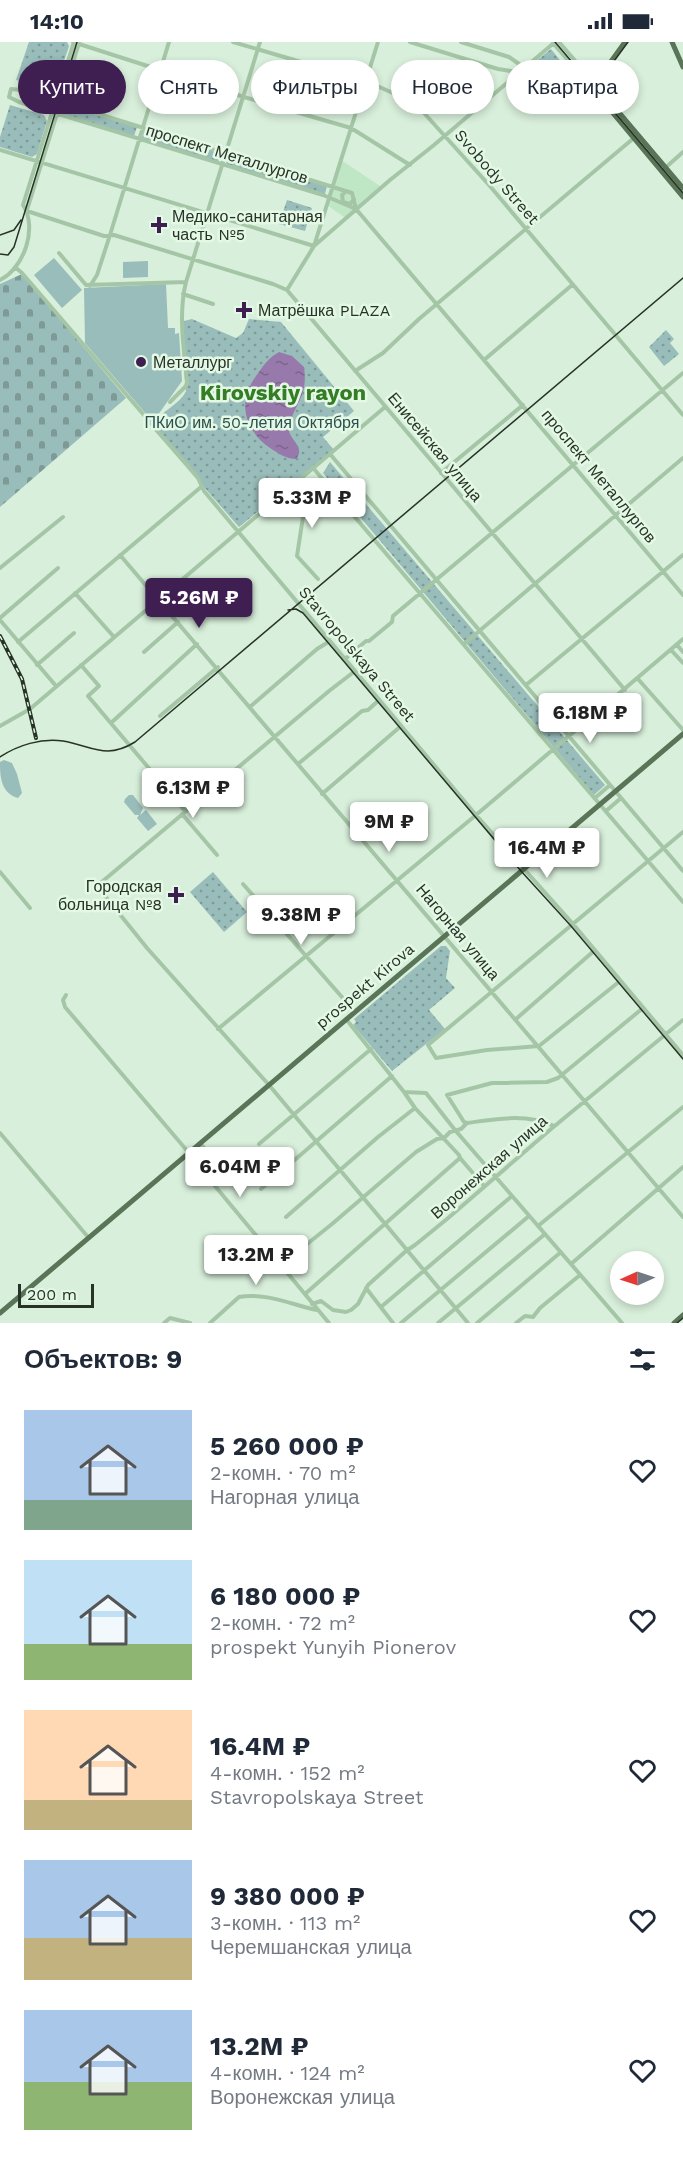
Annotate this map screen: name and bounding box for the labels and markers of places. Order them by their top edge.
place label: Медико-санитарная часть №5 [172,207,323,244]
marker: Медико-санитарная часть №5 [150,216,168,234]
marker: Матрёшка PLAZA [235,301,253,319]
place label: Матрёшка PLAZA [258,301,391,320]
place label: Металлург [153,353,232,372]
marker: Металлург [134,355,148,369]
pin: 5.33M ₽ [257,478,367,529]
pin: 5.26M ₽ [144,578,254,629]
pin: 6.18M ₽ [535,693,645,744]
pin: 6.13M ₽ [138,768,248,819]
pin: 9M ₽ [353,802,425,853]
pin: 16.4M ₽ [492,828,602,879]
place label: Городская больница №8 [58,877,162,914]
marker: Городская больница №8 [167,886,185,904]
pin: 9.38M ₽ [246,895,356,946]
pin: 6.04M ₽ [185,1147,295,1198]
pin: 13.2M ₽ [201,1235,311,1286]

